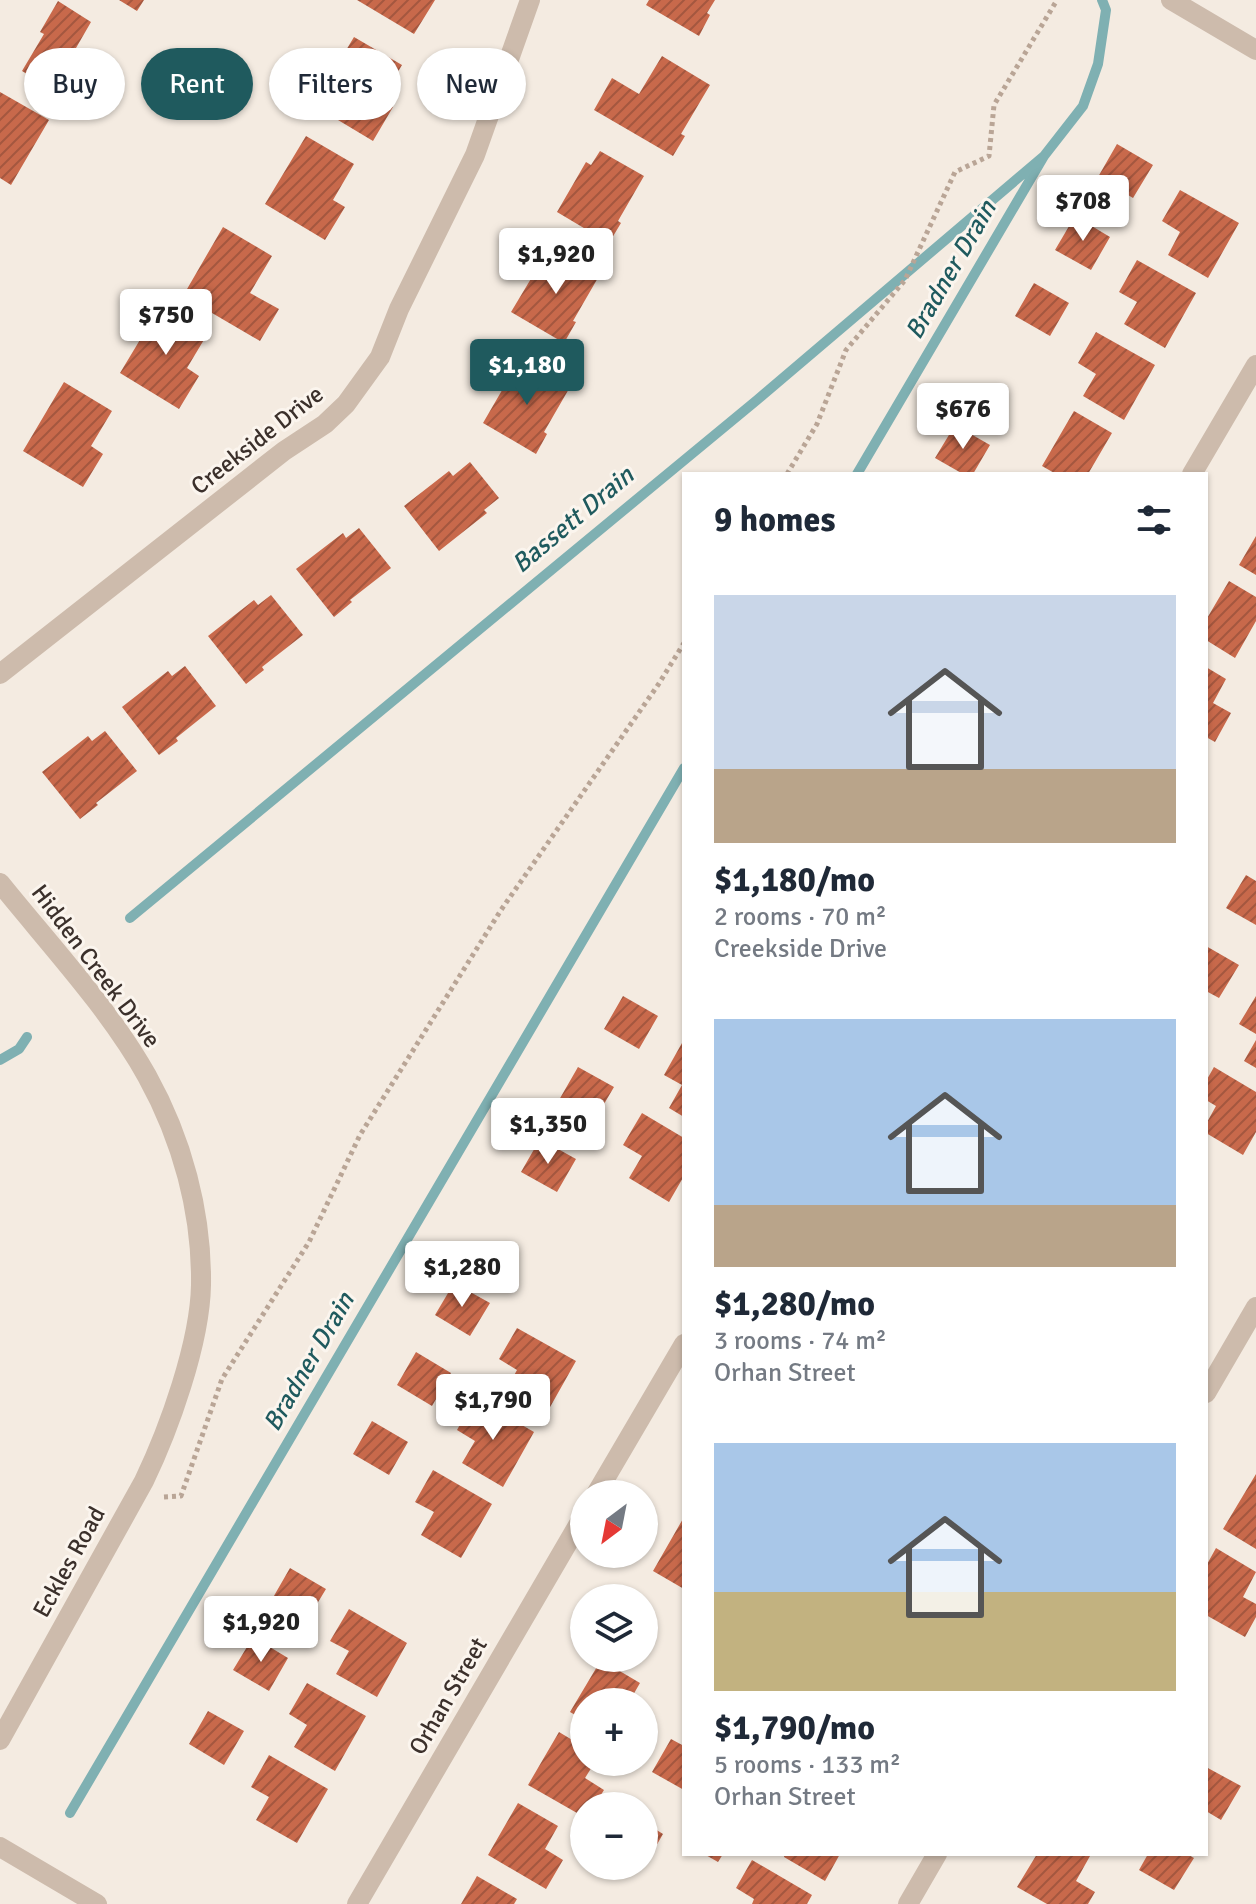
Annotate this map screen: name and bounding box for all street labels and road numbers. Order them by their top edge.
street label: Creekside Drive [185,379,329,501]
street label: Hidden Creek Drive [25,879,167,1053]
street label: Eckles Road [26,1501,112,1623]
street label: Orhan Street [402,1632,494,1760]

